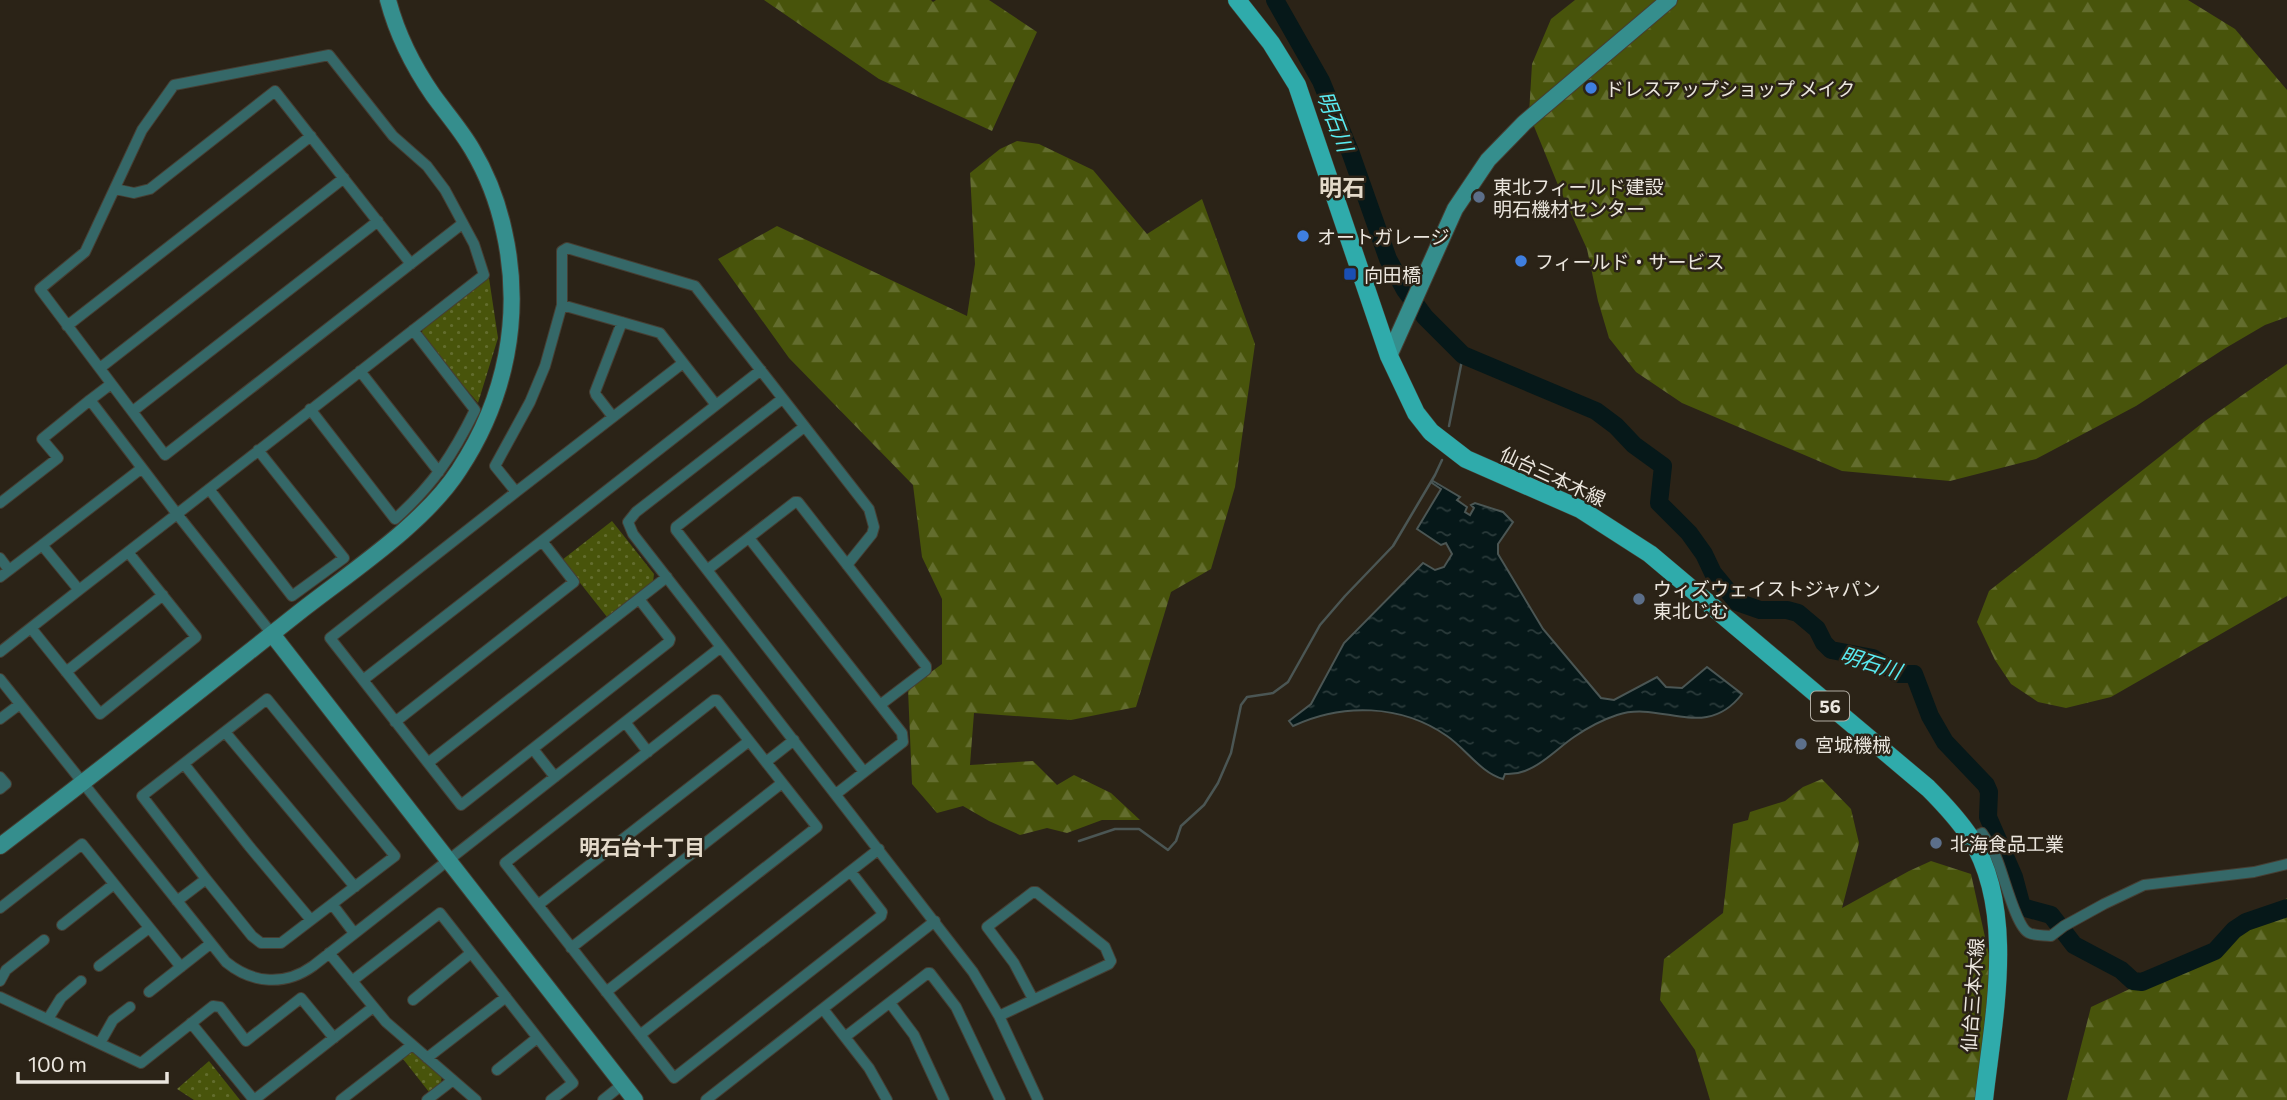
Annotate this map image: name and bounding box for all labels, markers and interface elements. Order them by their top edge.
place label: ドレスアップショップ メイク [1605,77,1855,100]
marker: ドレスアップショップ メイク [1583,80,1599,96]
water label: 明石川 [1313,87,1360,157]
district label: 明石 [1319,173,1365,201]
place label: 東北フィールド建設 明石機材センター [1493,175,1664,220]
marker: 東北フィールド建設 明石機材センター [1471,189,1487,205]
place label: オートガレージ [1317,225,1450,248]
marker: オートガレージ [1295,228,1311,244]
place label: フィールド・サービス [1535,250,1725,273]
marker: フィールド・サービス [1513,253,1529,269]
place label: 向田橋 [1364,263,1421,286]
marker: 向田橋 [1342,266,1358,282]
street label: 仙台三本木線 [1496,441,1610,511]
place label: ウィズウェイストジャパン 東北じむ [1653,577,1880,622]
marker: ウィズウェイストジャパン 東北じむ [1631,591,1647,607]
water label: 明石川 [1837,641,1907,684]
road number: 56 [1811,692,1849,720]
place label: 宮城機械 [1815,733,1891,756]
marker: 宮城機械 [1793,736,1809,752]
place label: 北海食品工業 [1950,832,2064,855]
district label: 明石台十丁目 [579,834,705,859]
marker: 北海食品工業 [1928,835,1944,851]
street label: 仙台三本木線 [1957,937,1987,1053]
scale bar [18,1040,166,1084]
text: 100 m [28,1051,87,1076]

